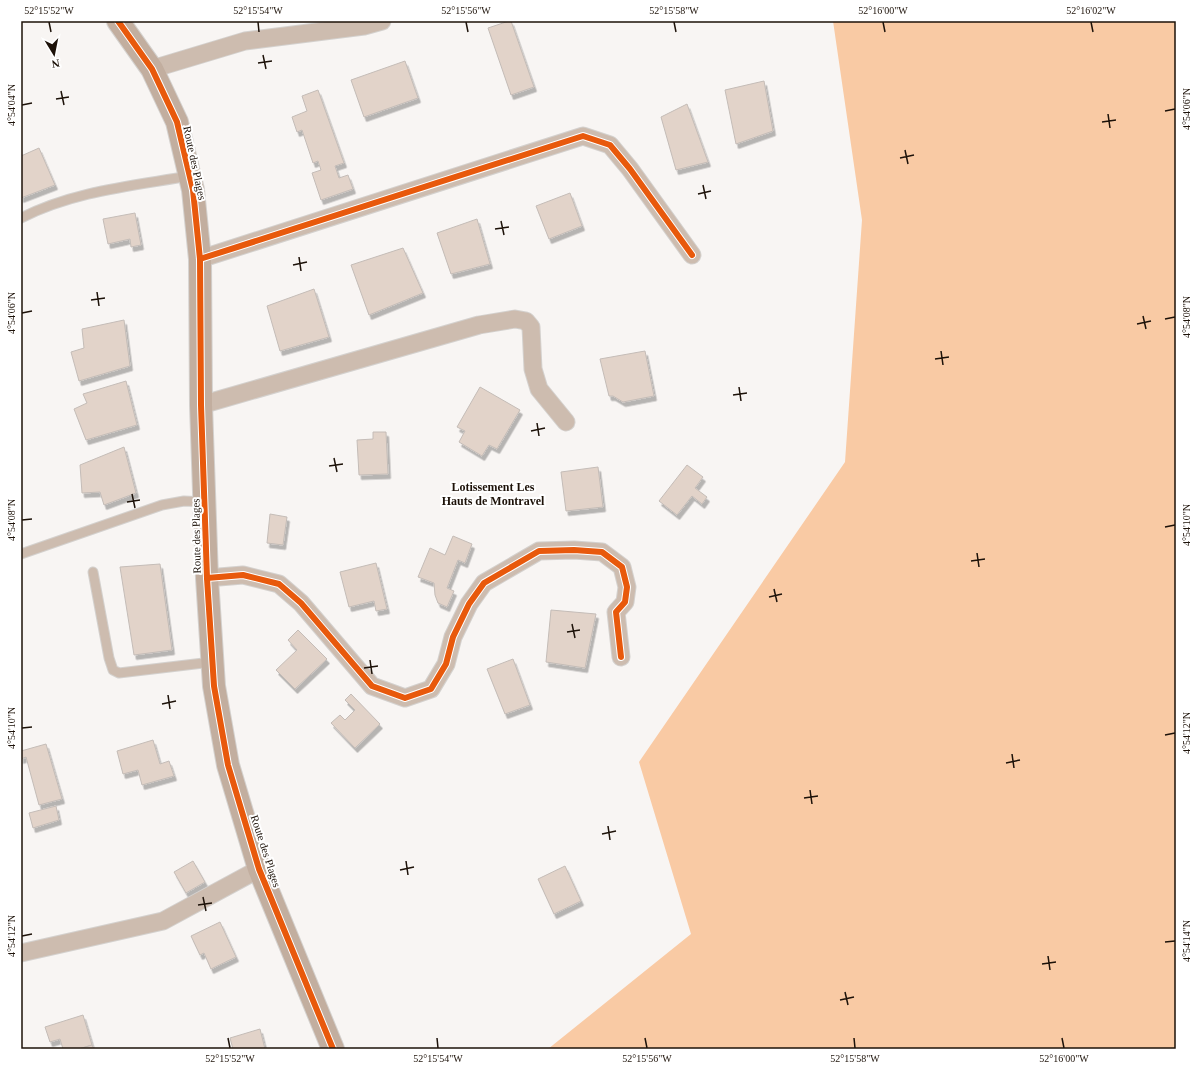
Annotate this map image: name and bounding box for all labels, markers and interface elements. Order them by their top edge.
text: 52°15'52"W [24,5,74,16]
text: 52°15'54"W [233,5,283,16]
text: 52°15'56"W [441,5,491,16]
text: 52°15'58"W [649,5,699,16]
text: 52°16'00"W [858,5,908,16]
text: 52°16'02"W [1066,5,1116,16]
north arrow [34,34,74,74]
text: N [51,57,61,70]
text: 4°54'04"N [6,84,17,126]
text: 4°54'06"N [1181,88,1192,130]
street label: Route des Plages [181,125,209,201]
text: 4°54'06"N [6,292,17,334]
text: 4°54'08"N [1181,296,1192,338]
district label: Lotissement Les Hauts de Montravel [442,480,545,508]
street label: Route des Plages [189,498,203,574]
text: 4°54'08"N [6,499,17,541]
text: 4°54'10"N [1181,504,1192,546]
text: 4°54'10"N [6,707,17,749]
text: 4°54'12"N [1181,712,1192,754]
street label: Route des Plages [249,813,283,889]
text: 4°54'12"N [6,915,17,957]
text: 4°54'14"N [1181,920,1192,962]
text: 52°15'52"W [205,1053,255,1064]
text: 52°15'54"W [413,1053,463,1064]
text: 52°15'56"W [622,1053,672,1064]
text: 52°15'58"W [830,1053,880,1064]
text: 52°16'00"W [1039,1053,1089,1064]

